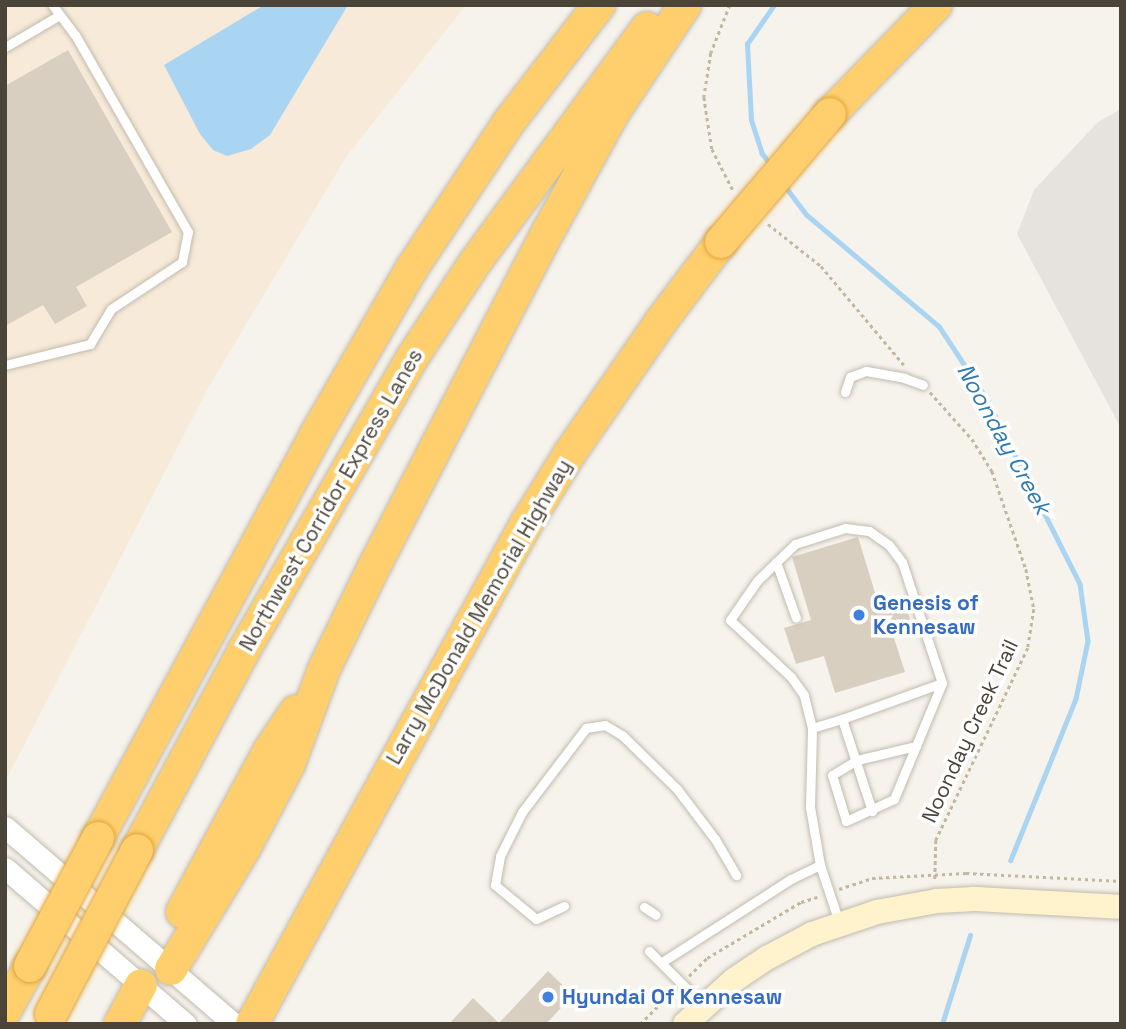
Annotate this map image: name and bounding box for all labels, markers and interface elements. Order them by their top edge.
street label: Northwest Corridor Express Lanes [234,344,428,656]
water label: Noonday Creek [951,359,1057,519]
street label: Larry McDonald Memorial Highway [381,455,577,769]
place label: Genesis of Kennesaw [873,590,979,640]
marker: Genesis of Kennesaw [851,607,867,623]
street label: Noonday Creek Trail [916,635,1024,827]
place label: Hyundai Of Kennesaw [562,984,782,1010]
marker: Hyundai Of Kennesaw [540,989,556,1005]

